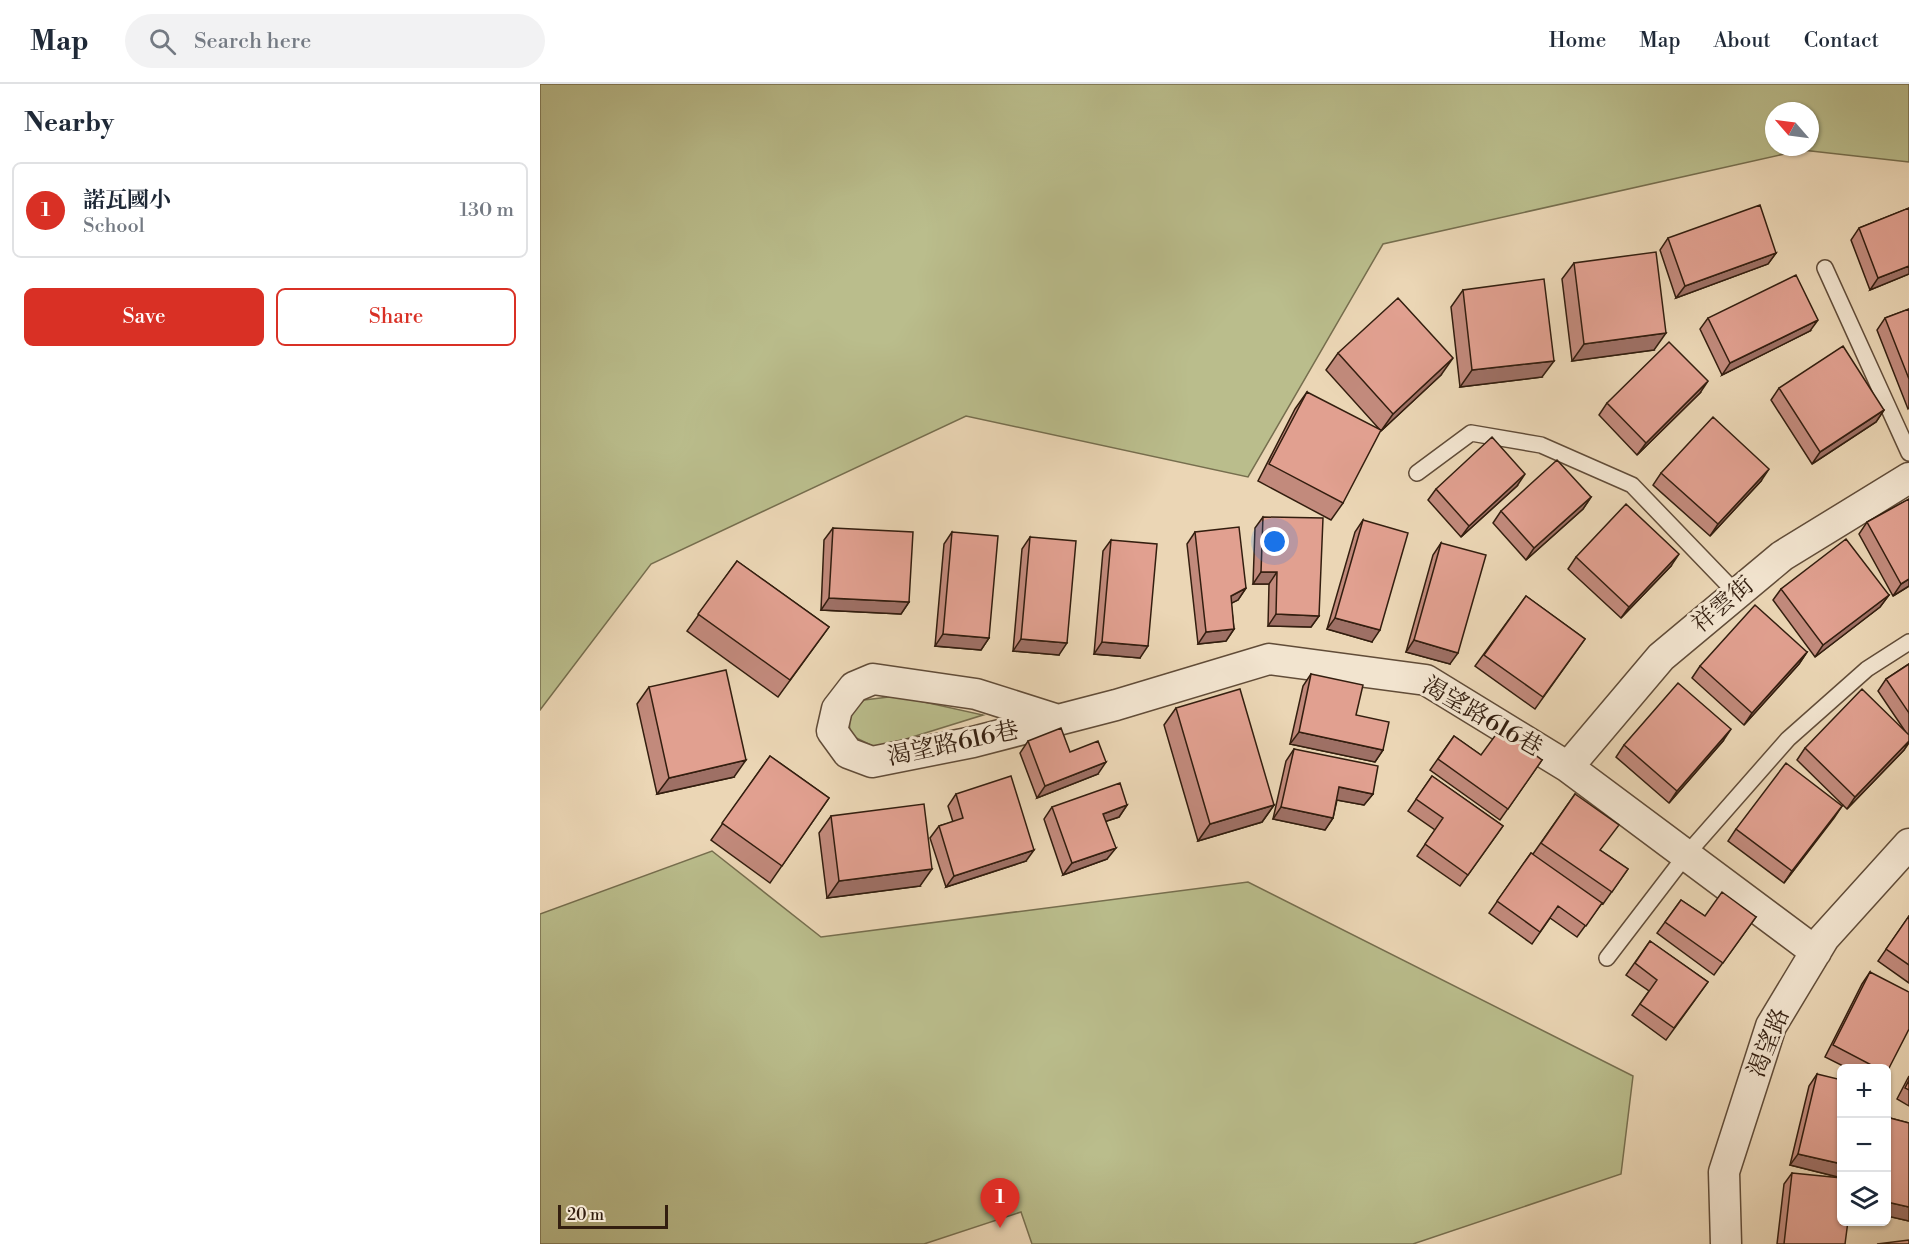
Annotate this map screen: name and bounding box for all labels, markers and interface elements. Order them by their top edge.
search box [125,14,545,68]
text: Map [30,24,89,59]
icon: search [146,25,179,58]
text: Search here [194,28,311,55]
text: Home [1549,28,1606,54]
text: Map [1639,28,1681,54]
text: About [1714,28,1771,54]
text: Contact [1804,28,1879,54]
north arrow [1765,102,1819,156]
text: Nearby [24,107,114,139]
text: 諾瓦國小 [83,187,171,214]
text: 1 [41,198,50,223]
text: 130 m [459,198,514,223]
text: School [83,214,145,239]
button: Save [24,288,264,346]
button: Share [276,288,516,346]
your location [1260,527,1289,556]
street label: 祥雲街 [1686,570,1760,640]
street label: 渴望路616巷 [1417,671,1547,763]
street label: 渴望路616巷 [884,715,1022,773]
street label: 渴望路 [1742,1004,1796,1082]
map controls [1837,1064,1891,1226]
button: + [1837,1064,1891,1118]
button: − [1837,1118,1891,1172]
button: layers [1837,1172,1891,1226]
pin: 1 [980,1178,1020,1228]
scale bar [558,1202,668,1230]
text: 20 m [567,1205,604,1225]

